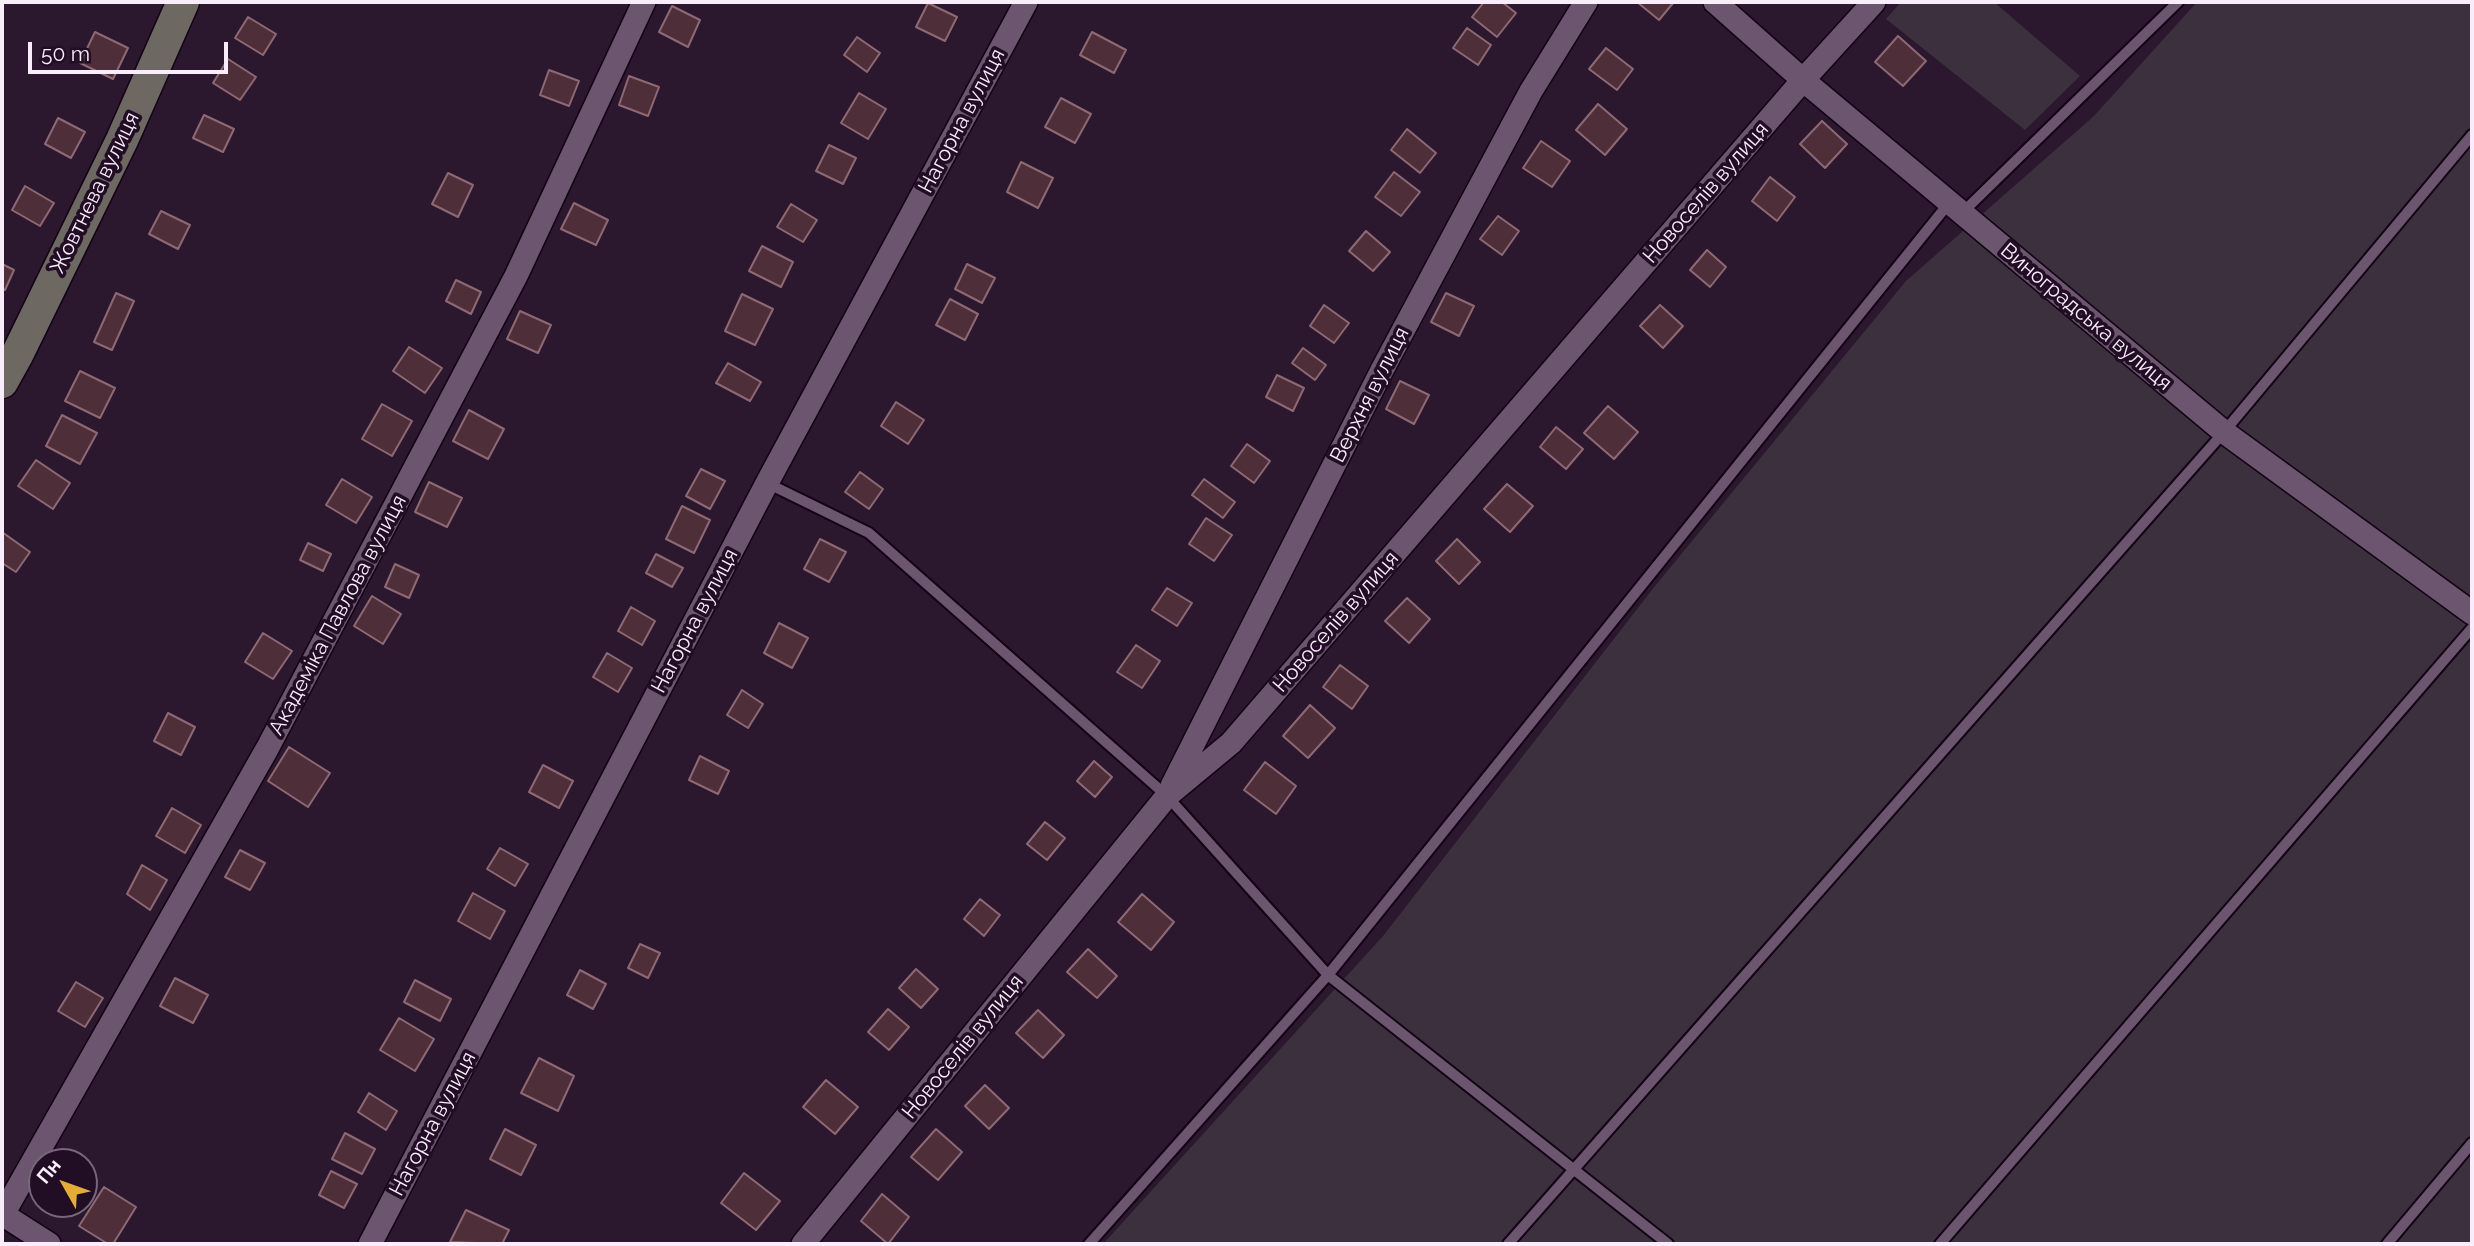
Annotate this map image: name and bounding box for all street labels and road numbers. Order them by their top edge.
street label: Нагорна вулиця [913,44,1011,198]
street label: Жовтнева вулиця [45,108,145,278]
street label: Новоселів вулиця [1638,117,1774,269]
street label: Виноградська вулиця [1995,238,2177,396]
street label: Верхня вулиця [1325,323,1415,467]
street label: Академіка Павлова вулиця [264,491,412,739]
street label: Нагорна вулиця [646,544,744,698]
street label: Новоселів вулиця [1268,546,1404,698]
street label: Новоселів вулиця [897,970,1029,1124]
street label: Нагорна вулиця [384,1047,482,1201]

